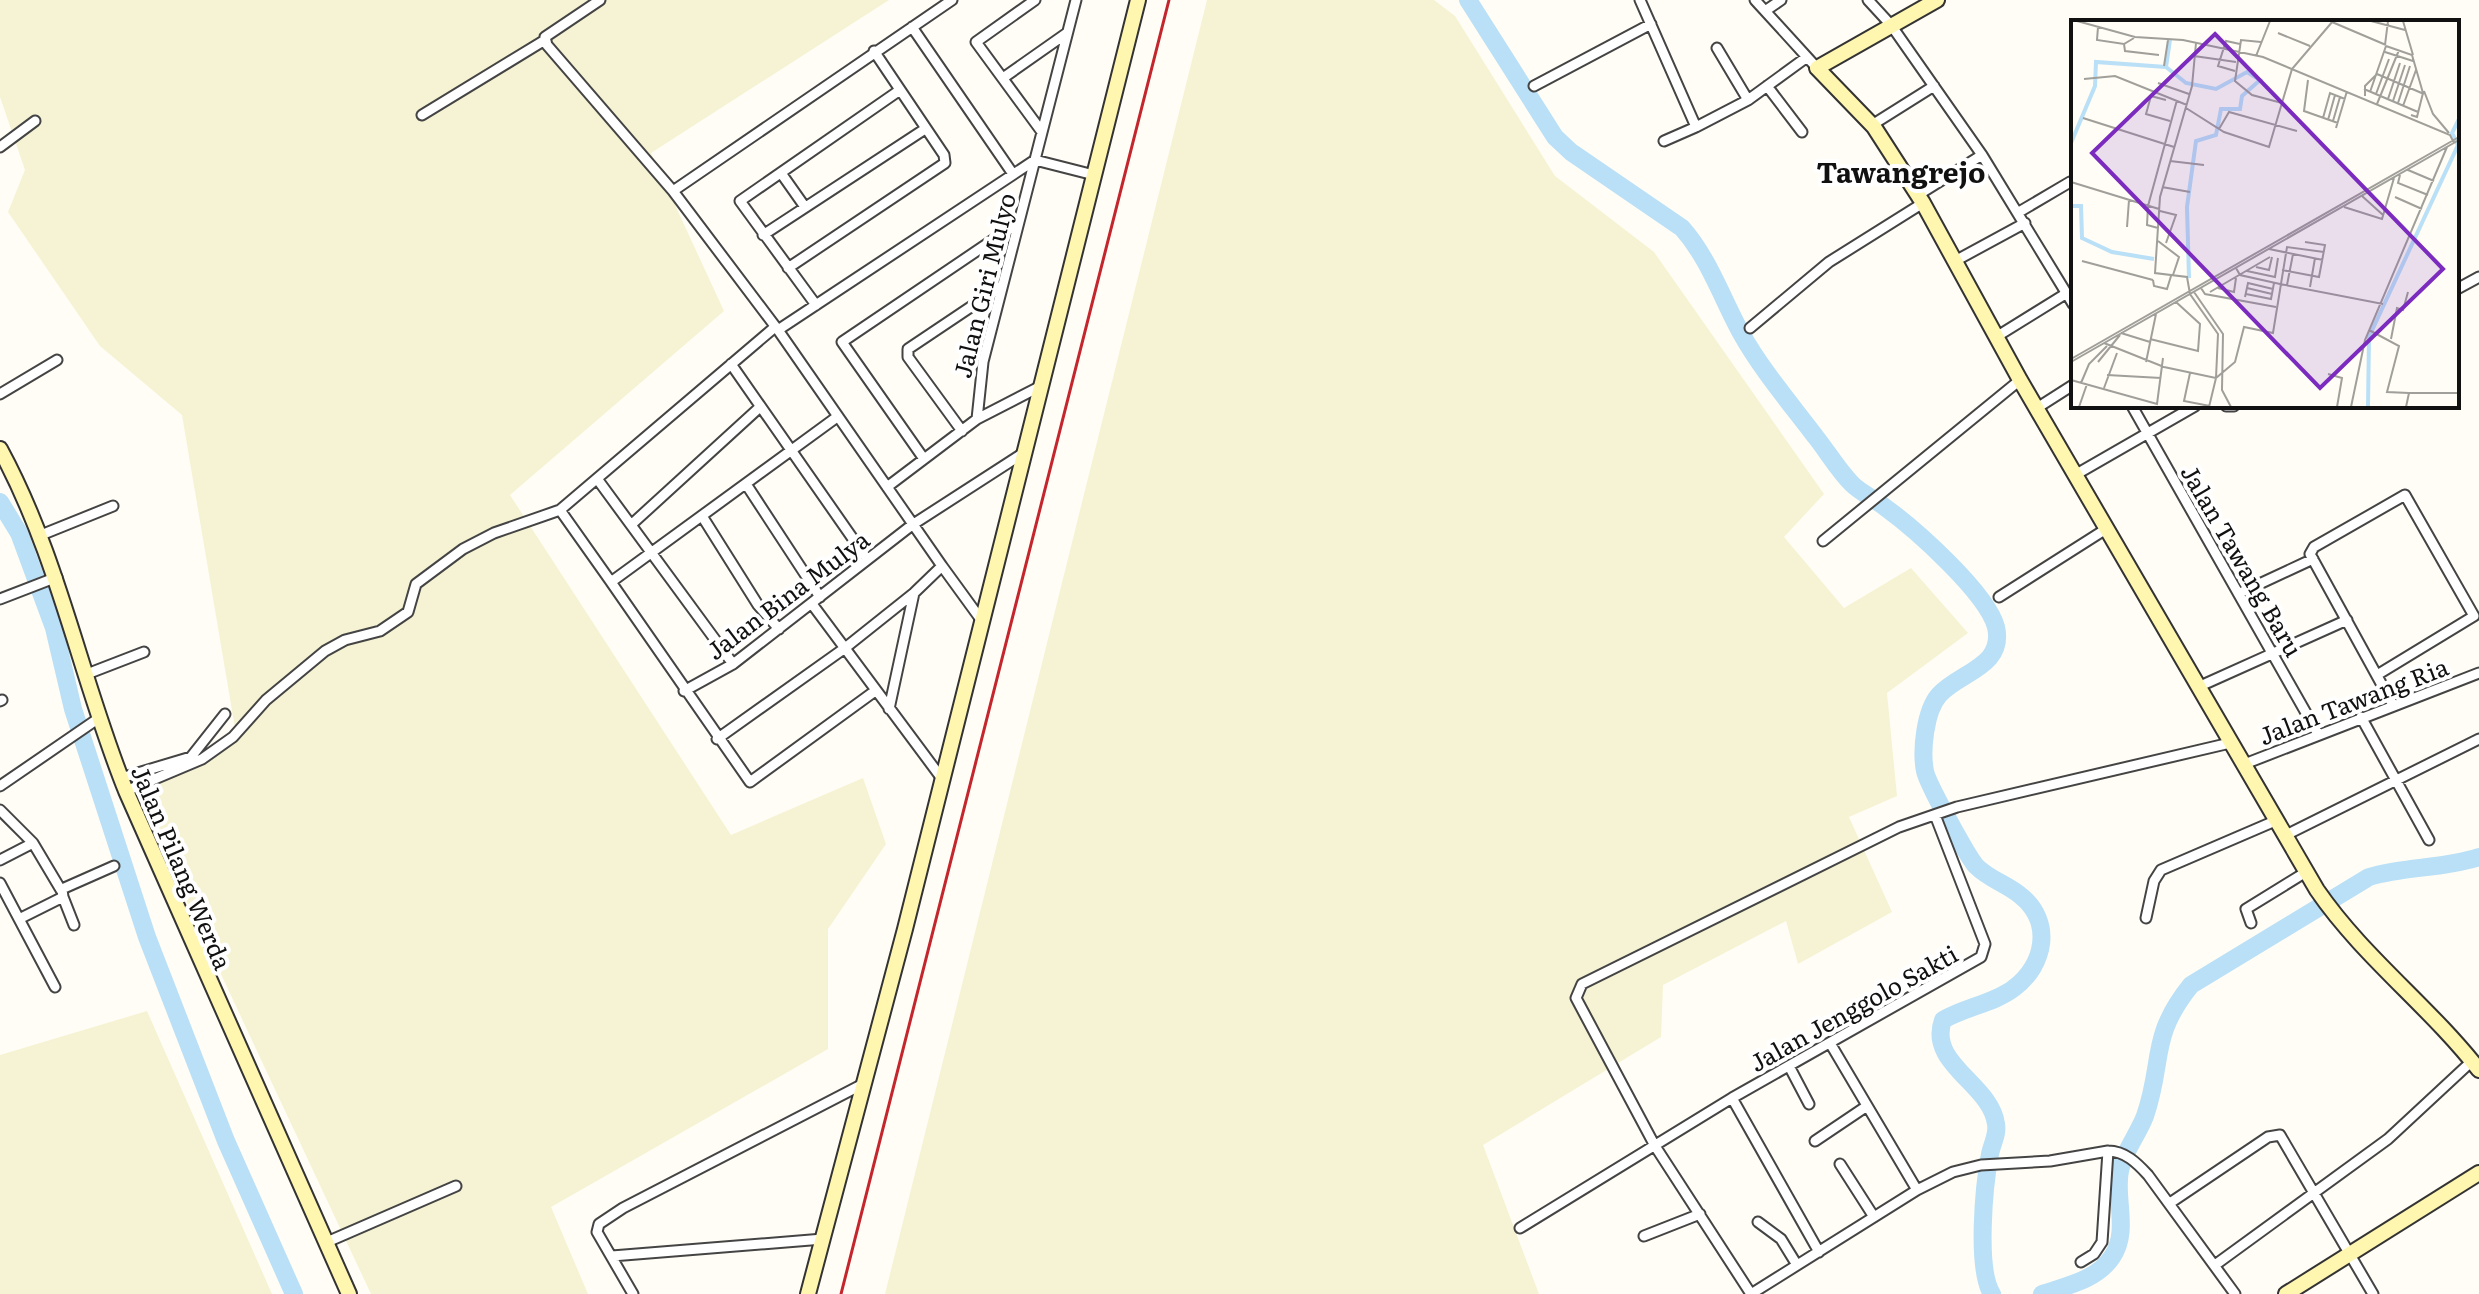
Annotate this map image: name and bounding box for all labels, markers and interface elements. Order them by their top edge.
inset map [2071,20,2459,408]
district label: Tawangrejo [1816,150,1986,192]
street label: Jalan Giri Mulyo [943,189,1023,381]
street label: Jalan Tawang Baru [2174,457,2312,663]
street label: Jalan Bina Mulya [698,521,876,667]
street label: Jalan Tawang Ria [2253,648,2453,752]
street label: Jalan Pilang Werda [124,759,242,975]
street label: Jalan Jenggolo Sakti [1743,935,1963,1079]

